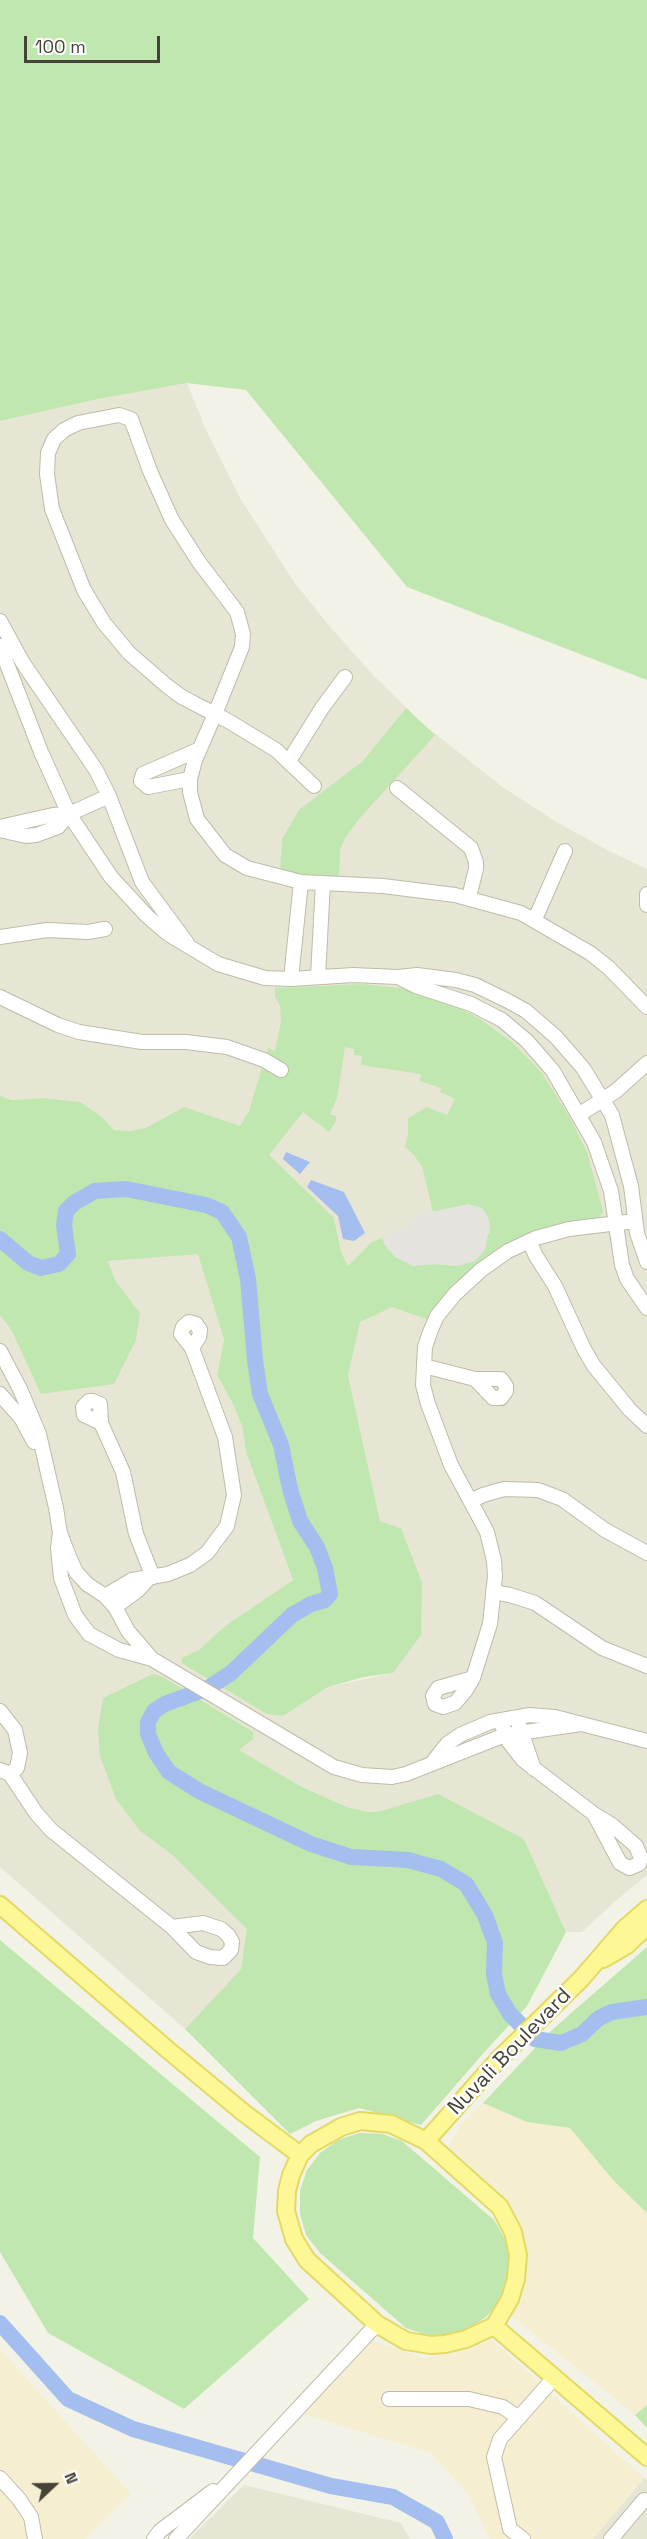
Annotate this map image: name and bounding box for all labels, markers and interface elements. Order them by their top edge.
scale bar [27,24,164,62]
text: 100 m [35,35,86,58]
street label: Nuvali Boulevard [443,1983,577,2121]
north arrow [24,2455,84,2515]
text: N [59,2469,83,2487]

